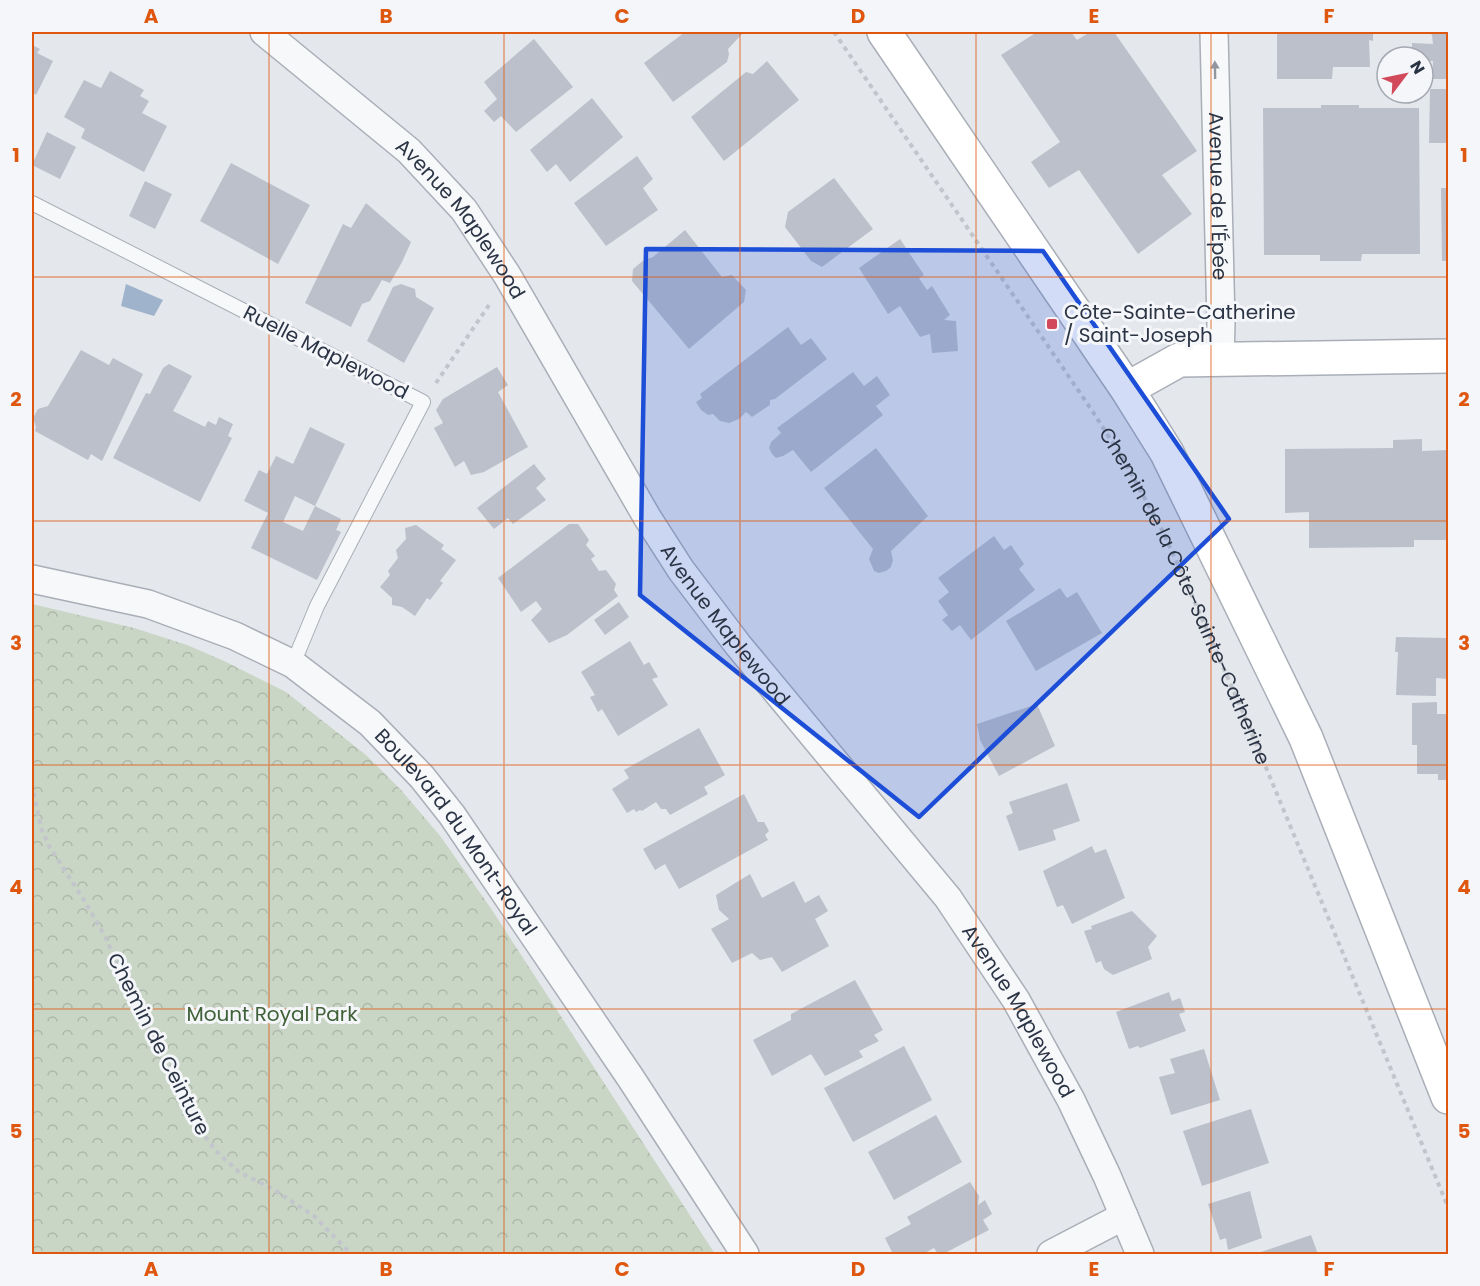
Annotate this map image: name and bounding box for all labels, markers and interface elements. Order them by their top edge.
text: A [144,2,159,30]
text: B [379,2,393,30]
text: C [614,2,630,30]
text: D [851,2,865,30]
text: E [1089,2,1099,30]
text: F [1324,2,1335,30]
north arrow [1375,45,1435,105]
text: N [1404,56,1430,79]
one-way arrow [1210,61,1219,80]
street label: Avenue de l'Épée [1202,111,1234,281]
street label: Avenue Maplewood [390,132,532,304]
text: 1 [12,141,20,169]
text: 1 [1460,141,1468,169]
street label: Ruelle Maplewood [239,298,413,406]
place label: Côte-Sainte-Catherine / Saint-Joseph [1064,298,1296,349]
marker: Côte-Sainte-Catherine / Saint-Joseph [1045,317,1059,331]
text: 2 [10,385,22,413]
text: 2 [1458,385,1470,413]
street label: Chemin de la Côte-Sainte-Catherine [1092,422,1277,769]
street label: Avenue Maplewood [654,538,797,712]
text: 3 [10,629,22,657]
text: 3 [1458,629,1470,657]
street label: Boulevard du Mont-Royal [368,722,544,941]
text: 4 [9,873,23,901]
text: 4 [1457,873,1471,901]
street label: Avenue Maplewood [955,919,1081,1103]
street label: Chemin de Ceinture [101,948,217,1140]
park label: Mount Royal Park [186,1000,358,1028]
text: 5 [10,1117,23,1145]
text: 5 [1458,1117,1471,1145]
text: A [144,1255,159,1283]
text: B [379,1255,393,1283]
text: C [614,1255,630,1283]
text: D [851,1255,865,1283]
text: E [1089,1255,1099,1283]
text: F [1324,1255,1335,1283]

